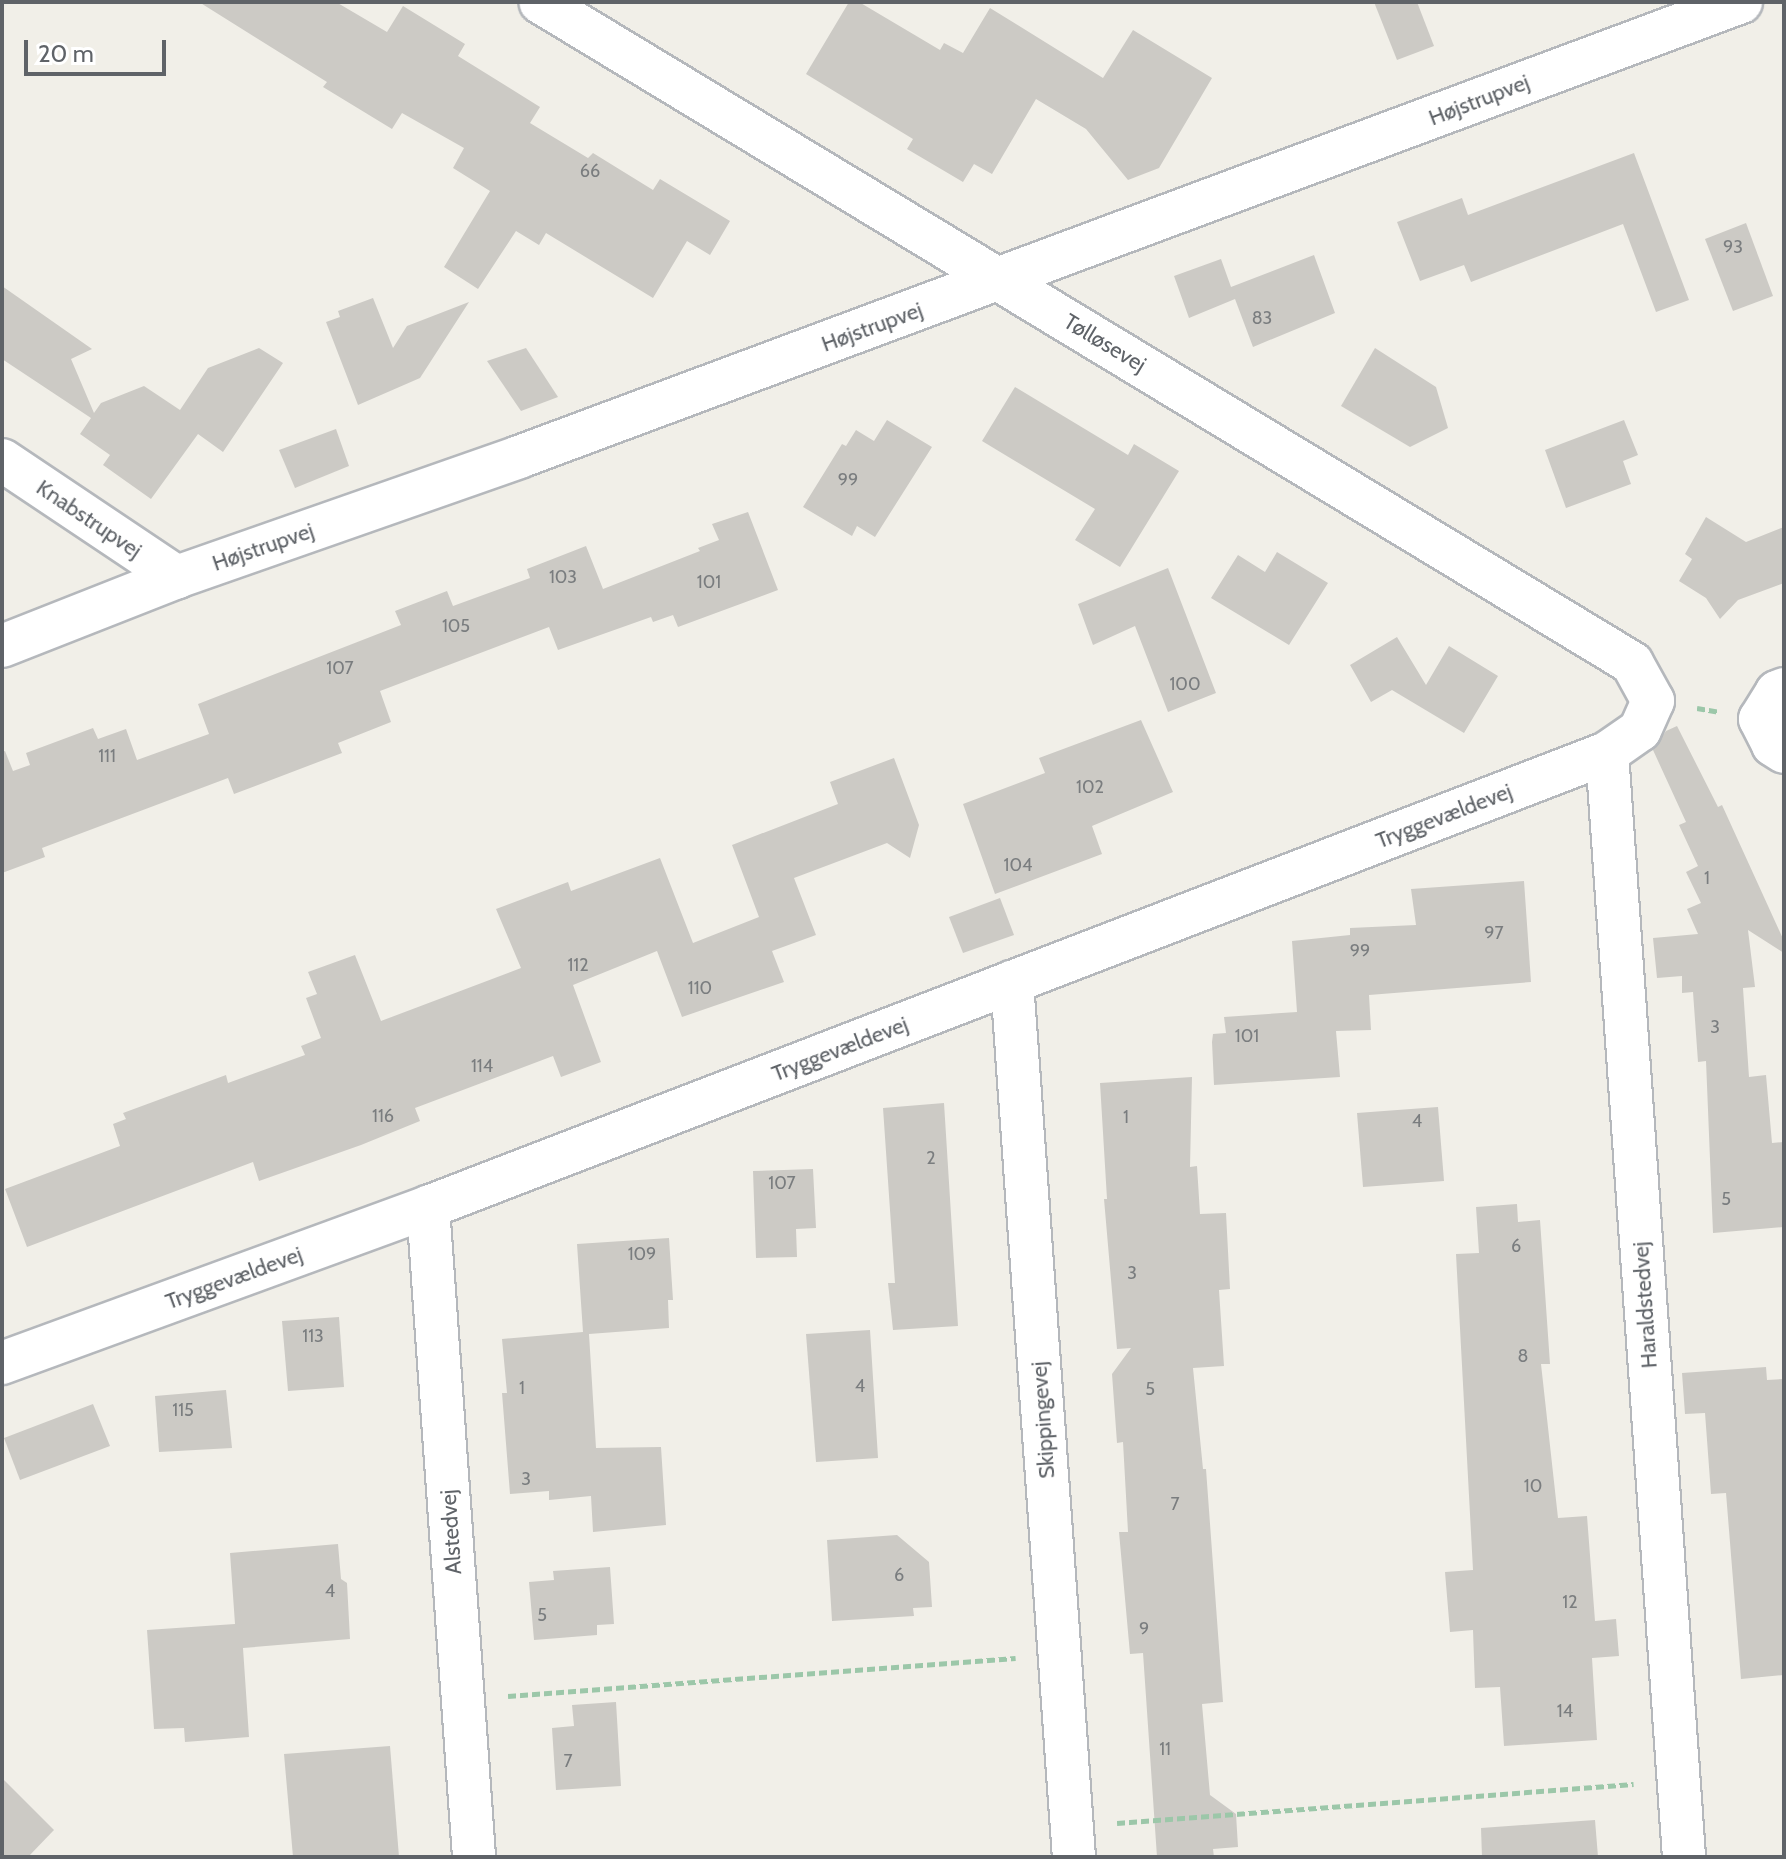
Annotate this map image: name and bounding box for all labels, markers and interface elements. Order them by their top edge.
scale bar [28,24,170,74]
text: 20 m [38,39,94,68]
street label: Højstrupvej [1425,69,1533,131]
house number: 66 [580,160,600,182]
house number: 93 [1723,236,1743,258]
street label: Højstrupvej [818,297,926,357]
house number: 83 [1252,307,1272,329]
street label: Tølløsevej [1059,308,1151,378]
house number: 99 [838,469,858,491]
street label: Knabstrupvej [31,474,147,564]
street label: Højstrupvej [209,517,317,577]
house number: 103 [549,566,577,588]
house number: 101 [697,571,721,593]
house number: 105 [442,615,470,637]
house number: 107 [326,657,354,679]
house number: 100 [1170,673,1200,695]
house number: 111 [98,745,116,767]
house number: 102 [1076,776,1104,798]
street label: Tryggevældevej [1372,778,1516,854]
house number: 104 [1004,854,1032,876]
house number: 1 [1704,867,1710,889]
house number: 97 [1484,922,1504,944]
house number: 99 [1350,940,1370,962]
house number: 112 [567,954,589,976]
house number: 110 [688,977,712,999]
street label: Tryggevældevej [768,1011,912,1087]
house number: 3 [1710,1016,1720,1038]
house number: 101 [1235,1025,1259,1047]
house number: 114 [471,1055,493,1077]
house number: 116 [372,1105,394,1127]
house number: 1 [1123,1106,1129,1128]
house number: 4 [1412,1110,1422,1132]
house number: 2 [926,1147,936,1169]
house number: 107 [768,1172,796,1194]
house number: 5 [1721,1188,1731,1210]
house number: 6 [1511,1235,1521,1257]
street label: Tryggevældevej [162,1241,306,1315]
street label: Haraldstedvej [1627,1241,1663,1369]
house number: 109 [628,1243,656,1265]
house number: 3 [1127,1262,1137,1284]
house number: 113 [302,1325,324,1347]
house number: 8 [1518,1345,1528,1367]
street label: Skippingevej [1026,1361,1060,1479]
house number: 4 [855,1375,865,1397]
house number: 1 [519,1377,525,1399]
house number: 5 [1145,1378,1155,1400]
house number: 115 [172,1399,194,1421]
house number: 3 [521,1468,531,1490]
house number: 10 [1524,1475,1542,1497]
street label: Alstedvej [435,1489,467,1575]
house number: 7 [1170,1493,1180,1515]
house number: 6 [894,1564,904,1586]
house number: 4 [325,1580,335,1602]
house number: 12 [1562,1591,1578,1613]
house number: 5 [537,1604,547,1626]
house number: 9 [1139,1618,1149,1640]
house number: 14 [1557,1700,1573,1722]
house number: 11 [1159,1738,1171,1760]
house number: 7 [563,1750,573,1772]

